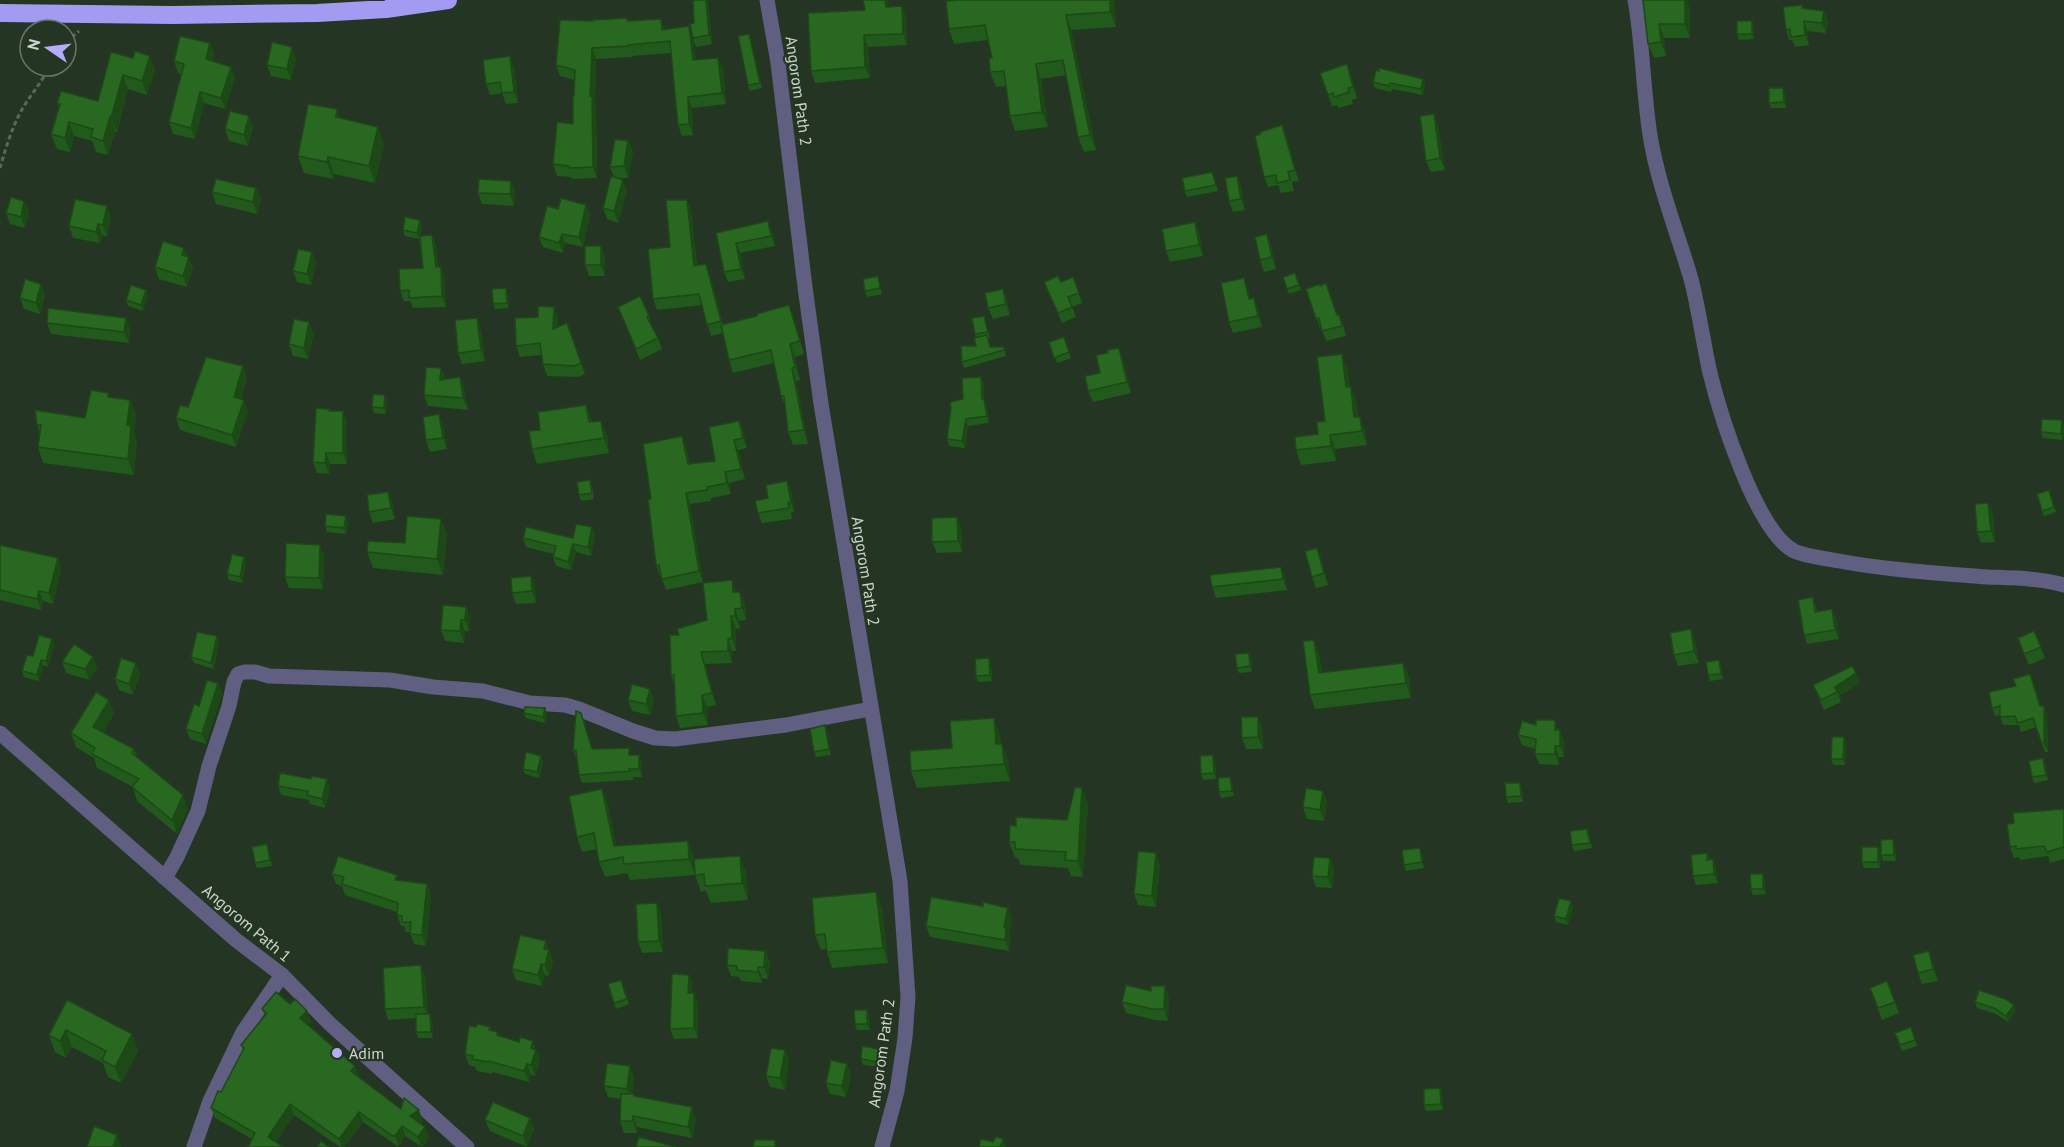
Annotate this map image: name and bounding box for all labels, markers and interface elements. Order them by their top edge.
north arrow [18,18,78,78]
street label: Angorom Path 2 [781,35,817,147]
text: N [22,37,44,52]
street label: Angorom Path 2 [848,515,884,627]
street label: Angorom Path 1 [198,880,296,966]
street label: Angorom Path 2 [863,997,899,1109]
place label: Adim [349,1043,384,1063]
marker: Adim [330,1046,344,1060]

